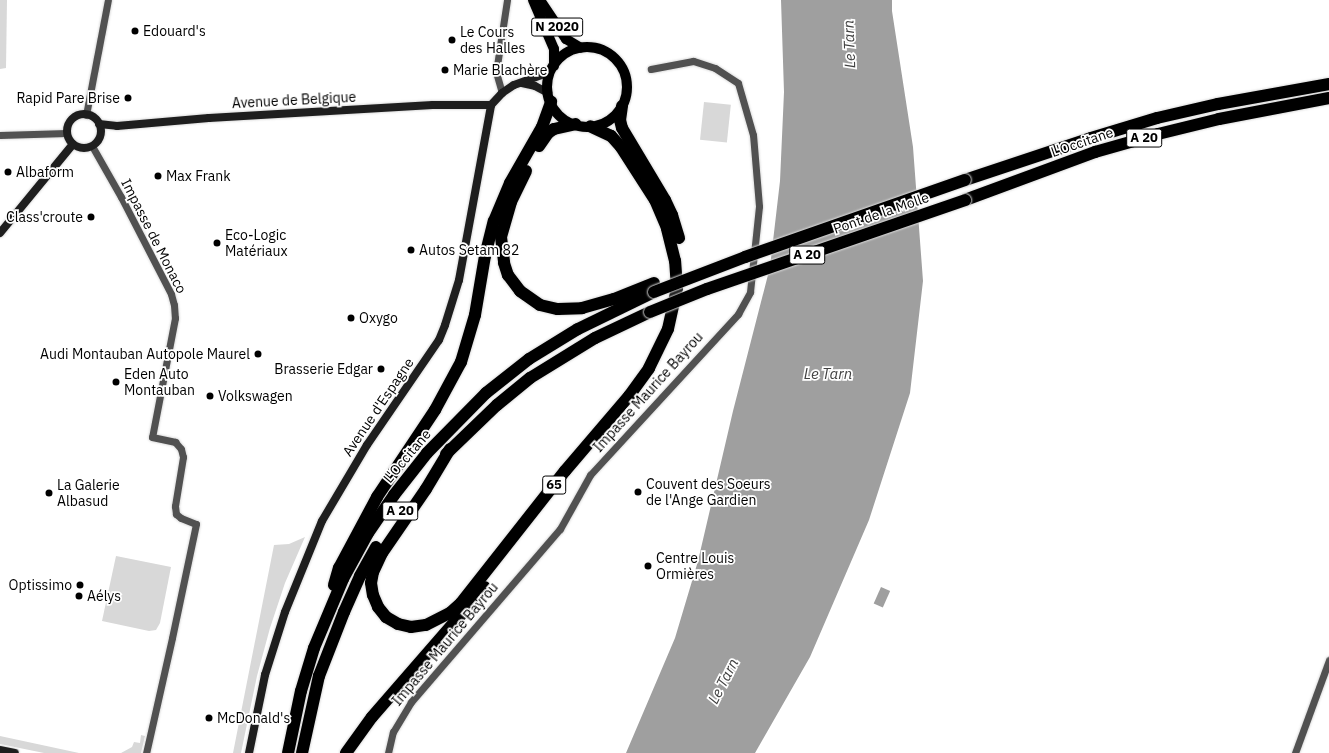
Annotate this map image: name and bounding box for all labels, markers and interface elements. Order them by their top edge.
road number: N 2020 [531,16,583,38]
water label: Le Tarn [839,20,859,68]
place label: Edouard's [143,23,206,39]
place label: Le Cours des Halles [460,24,525,56]
marker: Edouard's [130,26,140,36]
marker: Le Cours des Halles [447,35,457,45]
place label: Marie Blachère [453,62,547,78]
marker: Marie Blachère [440,65,450,75]
street label: Avenue de Belgique [231,88,357,112]
place label: Rapid Pare Brise [16,90,120,106]
marker: Rapid Pare Brise [123,93,133,103]
street label: L'Occitane [1049,124,1115,160]
road number: A 20 [1126,127,1162,149]
place label: Albaform [16,164,74,180]
marker: Albaform [3,167,13,177]
place label: Max Frank [166,168,231,184]
marker: Max Frank [153,171,163,181]
street label: Impasse de Monaco [118,176,190,296]
street label: Pont de la Molle [831,189,931,237]
place label: Class'croute [6,209,83,225]
marker: Class'croute [86,212,96,222]
place label: Eco-Logic Matériaux [225,227,288,260]
marker: Eco-Logic Matériaux [212,238,222,248]
place label: Autos Setam 82 [419,242,519,258]
road number: A 20 [789,244,825,266]
marker: Autos Setam 82 [406,245,416,255]
place label: Oxygo [359,310,398,326]
marker: Oxygo [346,313,356,323]
street label: Impasse Maurice Bayrou [590,329,706,455]
place label: Audi Montauban Autopole Maurel [40,346,250,362]
marker: Audi Montauban Autopole Maurel [253,349,263,359]
street label: Avenue d'Espagne [339,355,417,459]
place label: Brasserie Edgar [274,361,373,377]
marker: Brasserie Edgar [376,364,386,374]
water label: Le Tarn [804,365,852,383]
place label: Eden Auto Montauban [124,366,195,398]
marker: Eden Auto Montauban [111,377,121,387]
place label: Volkswagen [218,388,293,404]
marker: Volkswagen [205,391,215,401]
street label: L'Occitane [380,426,434,486]
road number: 65 [542,474,566,496]
place label: Couvent des Soeurs de l'Ange Gardien [646,476,771,508]
place label: La Galerie Albasud [57,477,120,510]
marker: Couvent des Soeurs de l'Ange Gardien [633,487,643,497]
marker: La Galerie Albasud [44,488,54,498]
road number: A 20 [382,500,418,522]
place label: Centre Louis Ormières [656,550,734,582]
marker: Centre Louis Ormières [643,561,653,571]
place label: Optissimo [9,577,72,593]
street label: Impasse Maurice Bayrou [389,579,501,709]
marker: Optissimo [75,580,85,590]
place label: Aélys [87,588,121,604]
marker: Aélys [74,591,84,601]
water label: Le Tarn [704,655,742,707]
place label: McDonald's [217,710,290,726]
marker: McDonald's [204,713,214,723]

